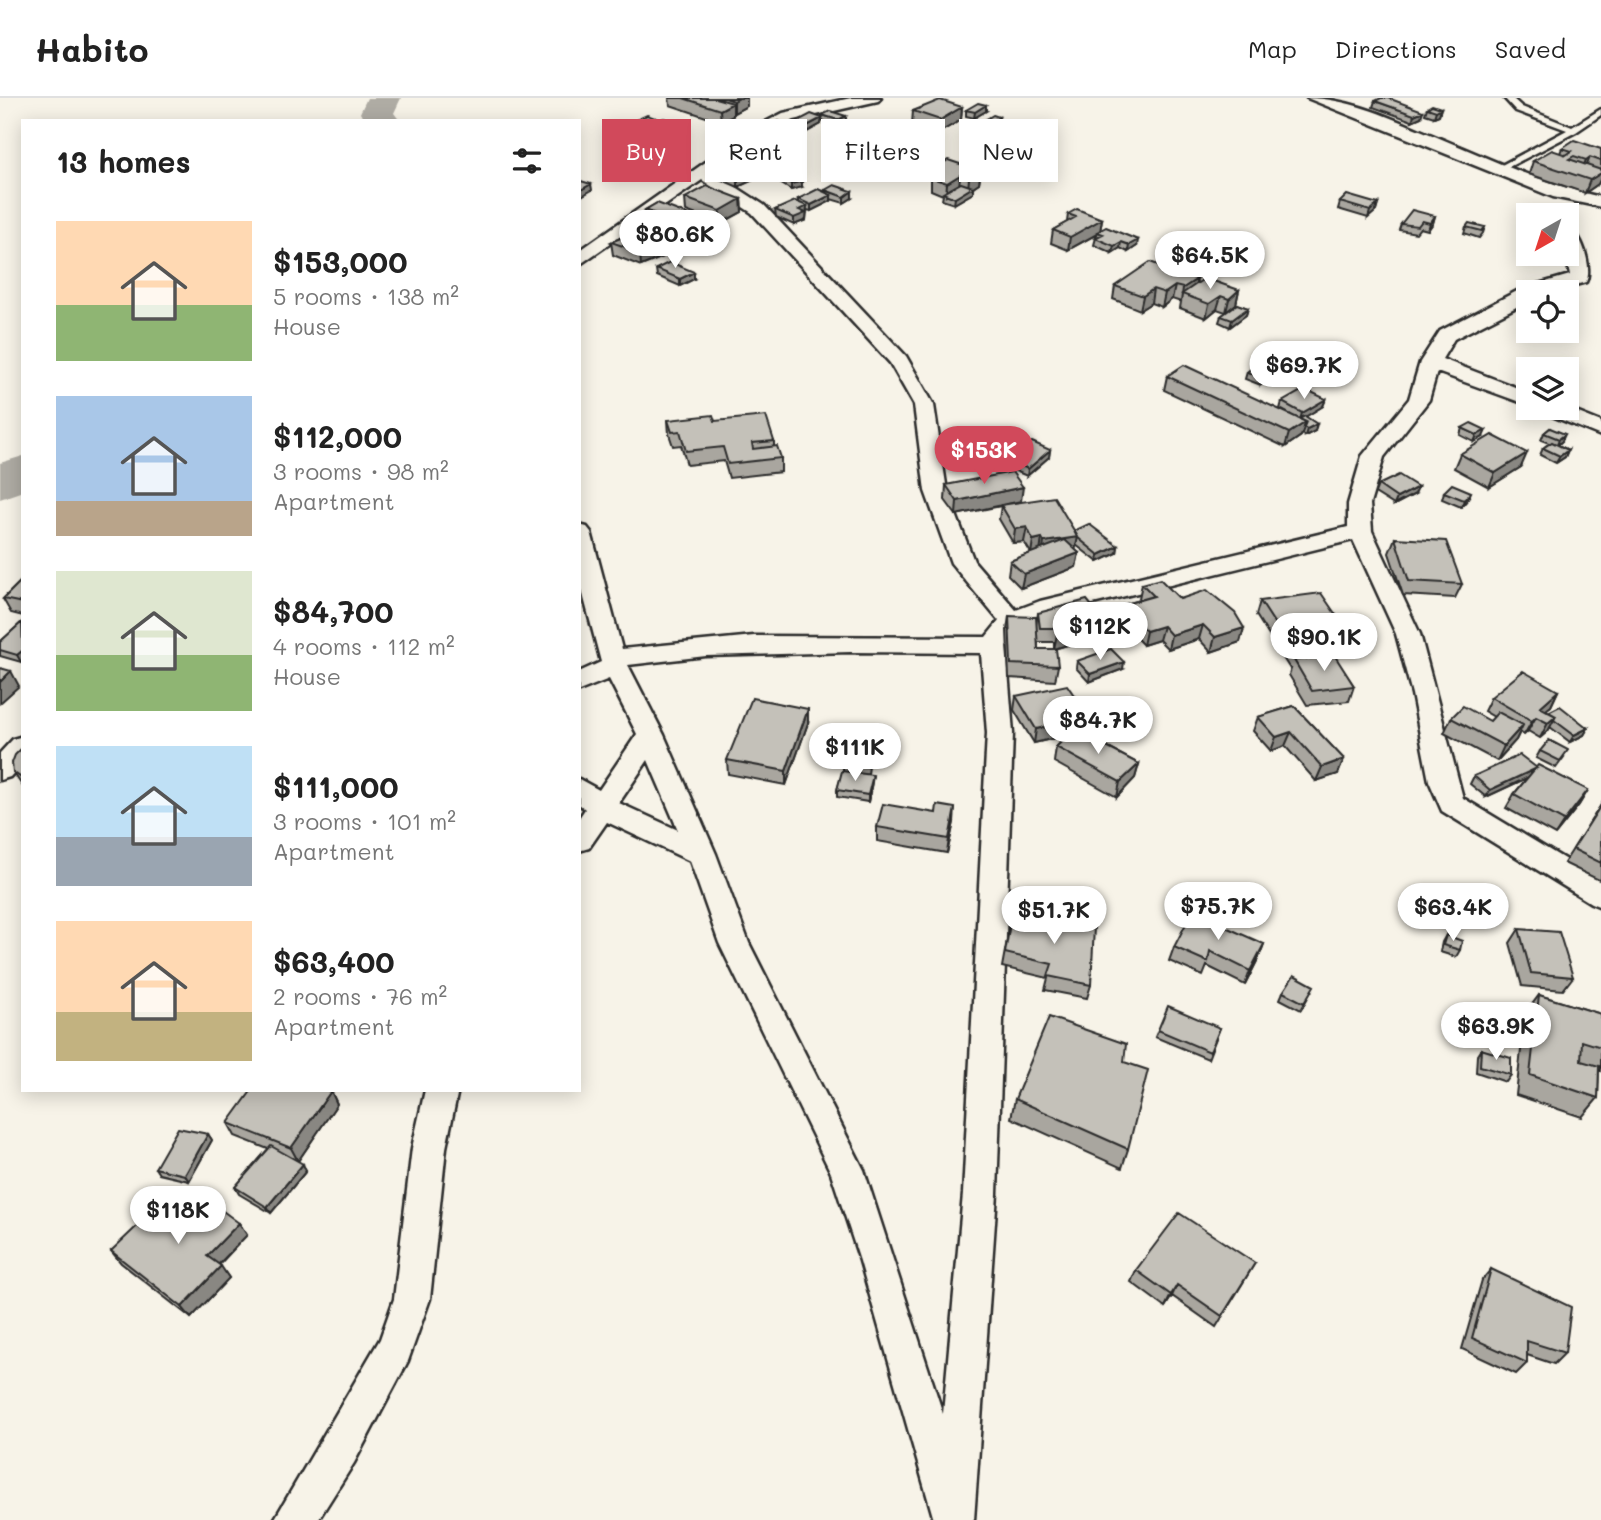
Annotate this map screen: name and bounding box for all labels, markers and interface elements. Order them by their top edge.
text: Habito [35,27,149,70]
text: Map [1248,33,1297,64]
text: Directions [1335,33,1457,64]
text: Saved [1495,33,1566,64]
chip: Buy [602,119,691,182]
chip: Rent [705,119,807,182]
chip: Filters [821,119,945,182]
chip: New [959,119,1058,182]
text: 13 homes [56,141,191,181]
icon: filters [508,142,546,180]
north arrow [1516,203,1578,266]
map controls [1516,203,1579,420]
pin: $80.6K [618,211,732,270]
text: $80.6K [635,218,715,248]
pin: $64.5K [1153,232,1267,291]
text: $64.5K [1171,239,1249,269]
text: $153,000 [273,241,407,281]
icon: home [112,249,196,333]
button: locate [1516,280,1579,343]
text: 5 rooms · 138 m² [273,281,459,311]
text: House [273,311,341,341]
pin: $69.7K [1247,342,1361,401]
text: $69.7K [1266,349,1342,379]
button: layers [1516,357,1579,420]
text: $112,000 [273,416,402,456]
icon: home [112,424,196,508]
pin: $153K [935,426,1033,486]
text: $153K [951,434,1017,464]
text: 3 rooms · 98 m² [273,456,449,486]
text: Apartment [273,486,395,516]
text: $84,700 [273,591,394,631]
icon: home [112,599,196,683]
pin: $112K [1051,602,1149,662]
text: $112K [1069,610,1131,640]
pin: $90.1K [1267,614,1381,673]
text: $90.1K [1286,621,1362,651]
text: 4 rooms · 112 m² [273,631,455,661]
text: House [273,661,341,691]
pin: $84.7K [1041,696,1155,756]
text: $84.7K [1059,704,1137,734]
pin: $111K [806,724,904,783]
text: $111K [825,731,885,761]
text: $111,000 [273,766,399,806]
icon: home [112,774,196,858]
text: 3 rooms · 101 m² [273,806,456,836]
text: Apartment [273,836,395,866]
pin: $75.7K [1161,882,1275,942]
pin: $63.4K [1396,884,1510,943]
pin: $51.7K [997,886,1111,946]
text: $75.7K [1180,890,1256,920]
text: $63.4K [1414,891,1492,921]
text: $51.7K [1018,894,1090,924]
text: $63,400 [273,941,395,981]
icon: home [112,949,196,1033]
text: 2 rooms · 76 m² [273,981,447,1011]
pin: $63.9K [1439,1002,1553,1062]
text: $63.9K [1457,1010,1535,1040]
text: Apartment [273,1011,395,1041]
pin: $118K [129,1186,227,1246]
text: $118K [146,1194,210,1224]

